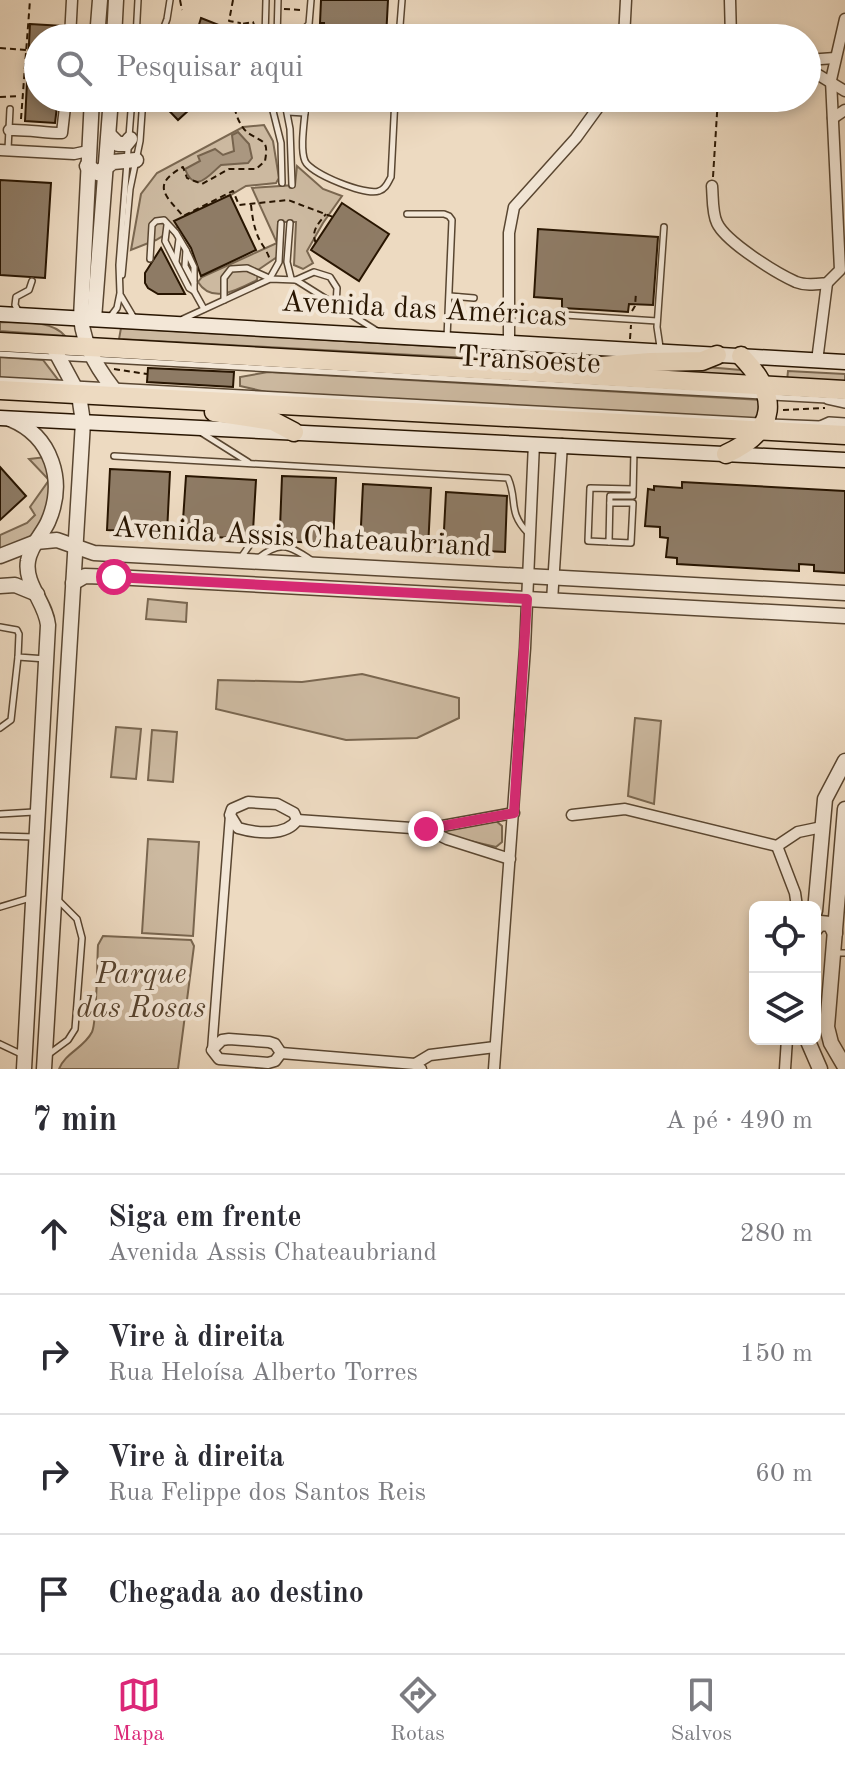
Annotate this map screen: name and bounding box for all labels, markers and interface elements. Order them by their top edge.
search box [24,24,821,112]
icon: search [52,46,96,90]
text: Pesquisar aqui [116,53,303,83]
street label: Avenida das Américas [280,288,568,332]
street label: Transoeste [456,342,602,380]
street label: Avenida Assis Chateaubriand [112,513,492,563]
route start [96,559,132,595]
route end [408,811,444,847]
map controls [749,901,821,1045]
button: locate [749,901,821,973]
park label: Parque das Rosas [76,960,206,1024]
button: layers [749,973,821,1045]
text: 7 min [32,1104,117,1138]
text: A pé · 490 m [665,1108,813,1134]
text: Siga em frente [108,1203,302,1233]
icon: ahead [32,1212,76,1256]
text: 280 m [740,1221,813,1247]
text: Avenida Assis Chateaubriand [108,1240,437,1266]
text: Vire à direita [108,1323,285,1353]
icon: right [32,1332,76,1376]
text: 150 m [740,1341,813,1367]
text: Rua Heloísa Alberto Torres [108,1360,418,1386]
text: Vire à direita [108,1443,285,1473]
icon: right [32,1452,76,1496]
text: 60 m [755,1461,813,1487]
text: Rua Felippe dos Santos Reis [108,1480,426,1506]
icon: arrive [32,1572,76,1616]
text: Chegada ao destino [108,1579,364,1609]
tab: Mapa [113,1673,164,1748]
tab: Rotas [390,1673,445,1748]
tab: Salvos [671,1673,732,1748]

